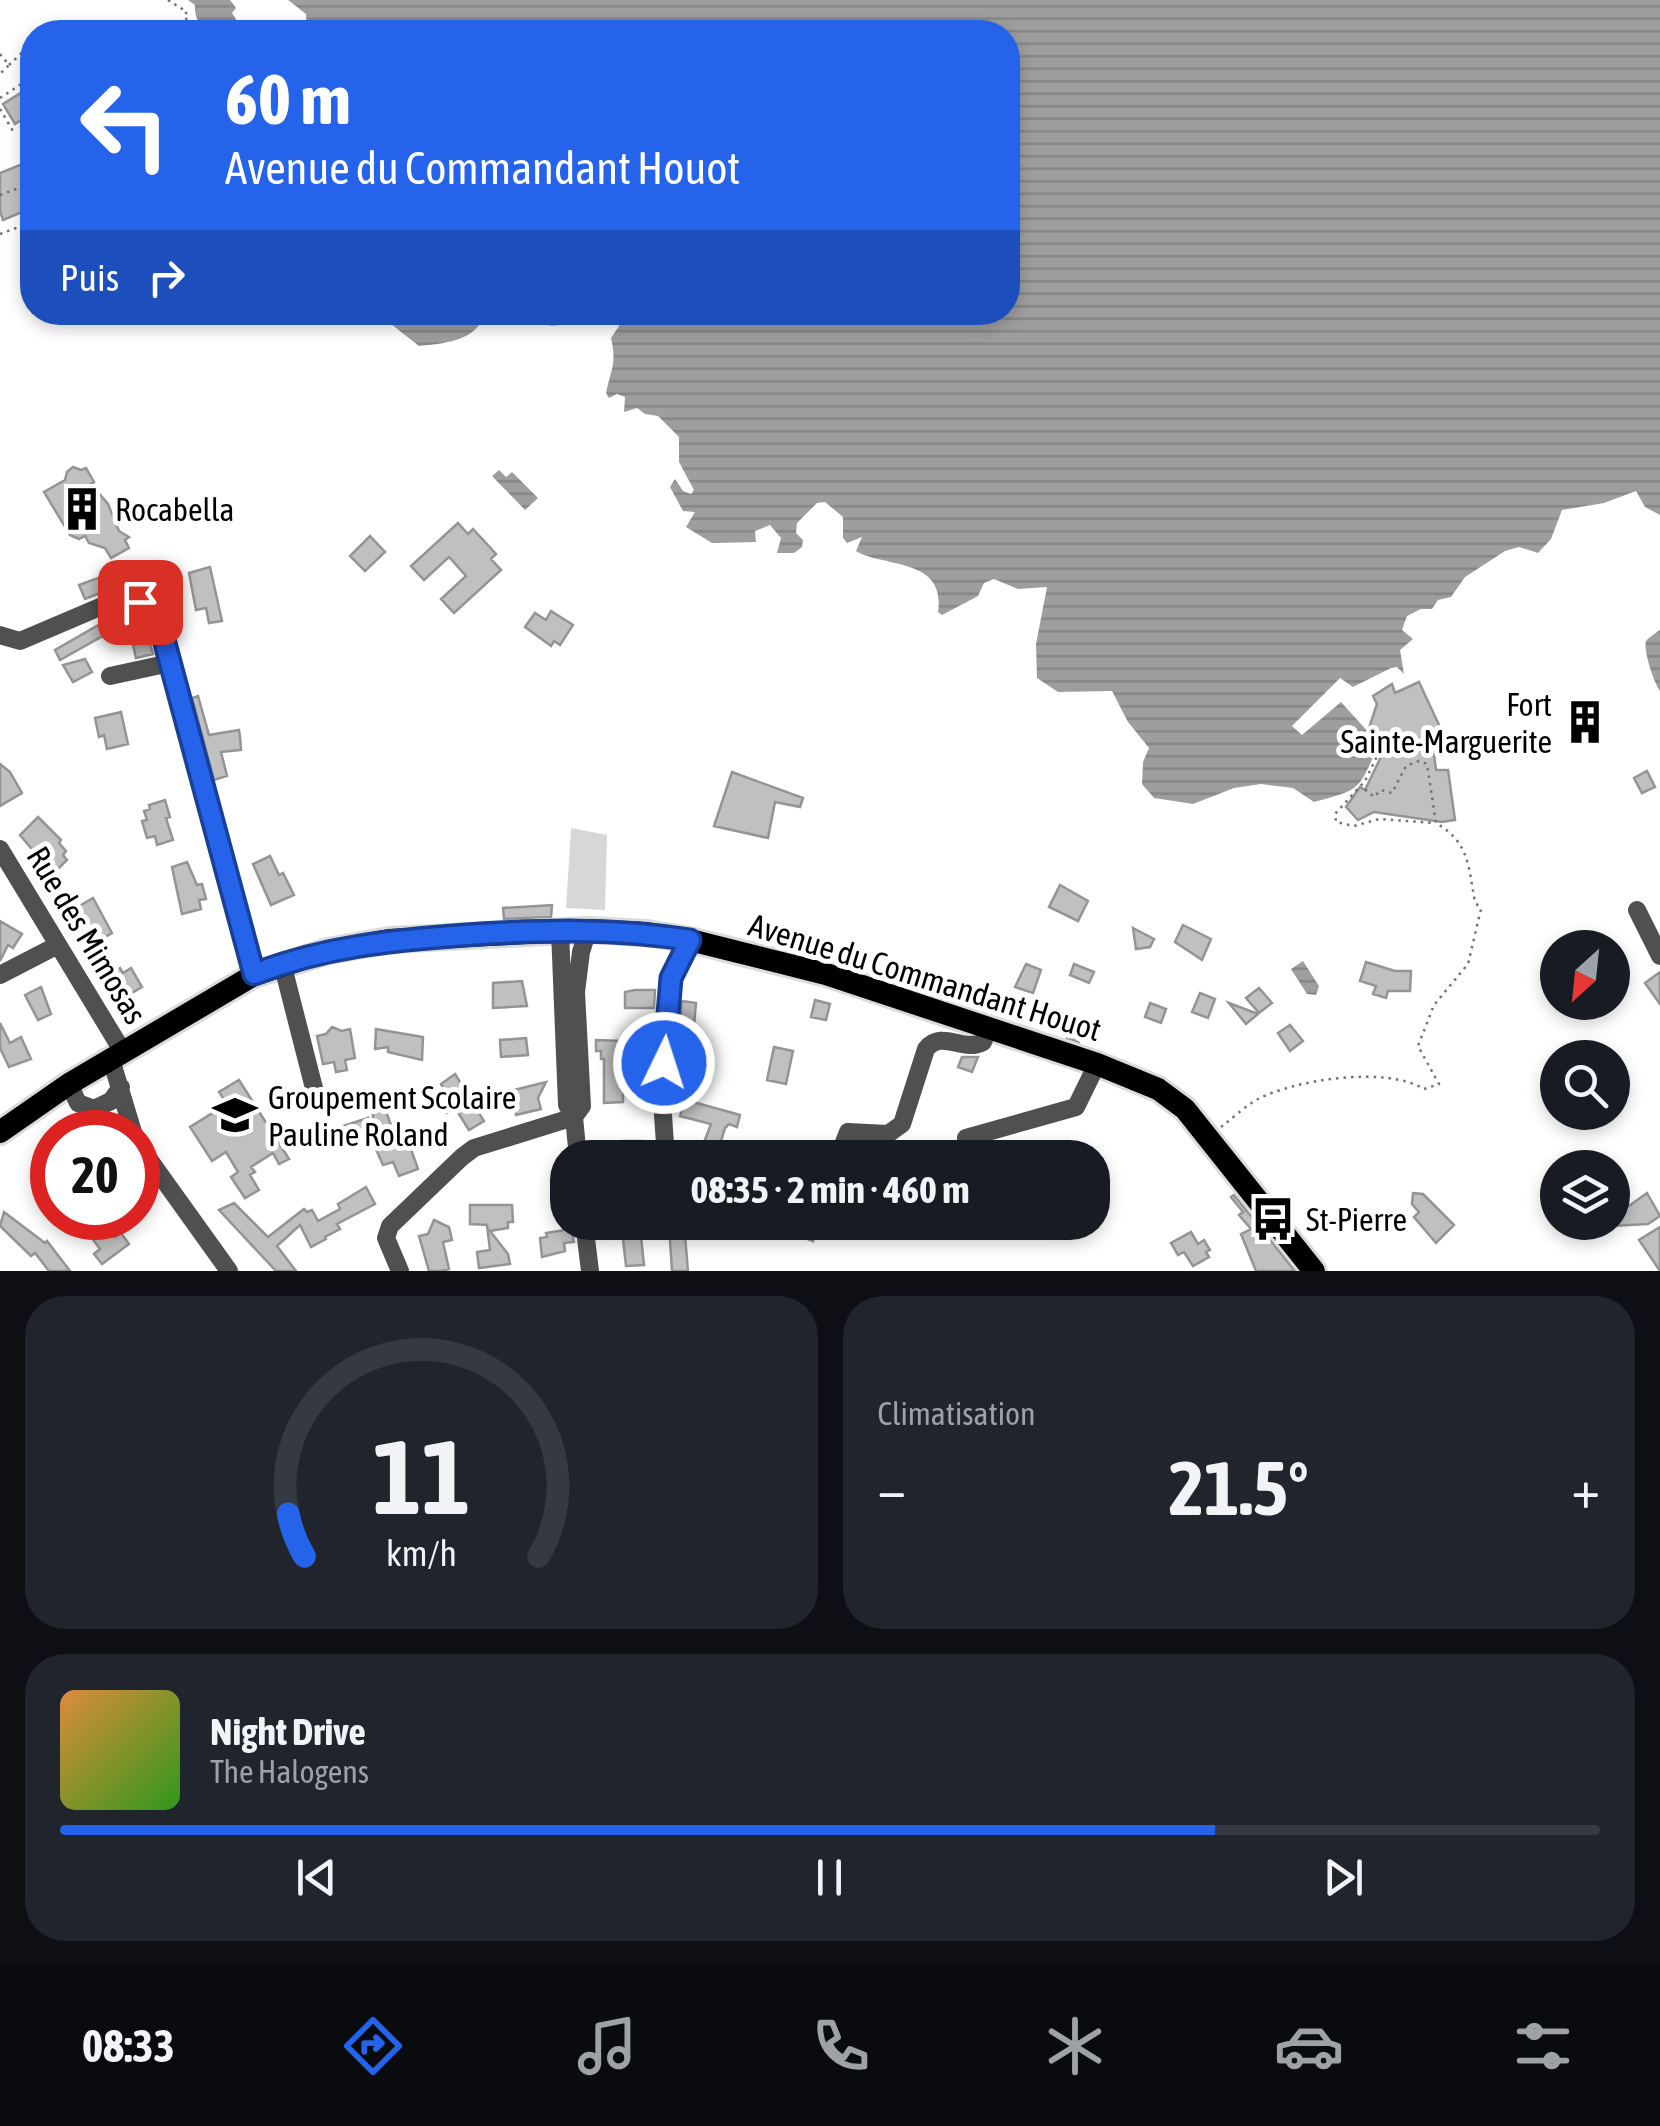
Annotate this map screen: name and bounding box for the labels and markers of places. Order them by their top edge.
building icon: Rocabella [58,485,106,533]
place label: Rocabella [115,491,234,528]
pin [98,560,183,645]
place label: Fort Sainte-Marguerite [1341,686,1552,760]
building icon: Fort Sainte-Marguerite [1561,698,1609,746]
place label: Groupement Scolaire Pauline Roland [268,1079,516,1153]
school or university icon: Groupement Scolaire Pauline Roland [211,1091,259,1139]
bus stop icon: St-Pierre [1249,1195,1297,1243]
place label: St-Pierre [1306,1201,1407,1238]

